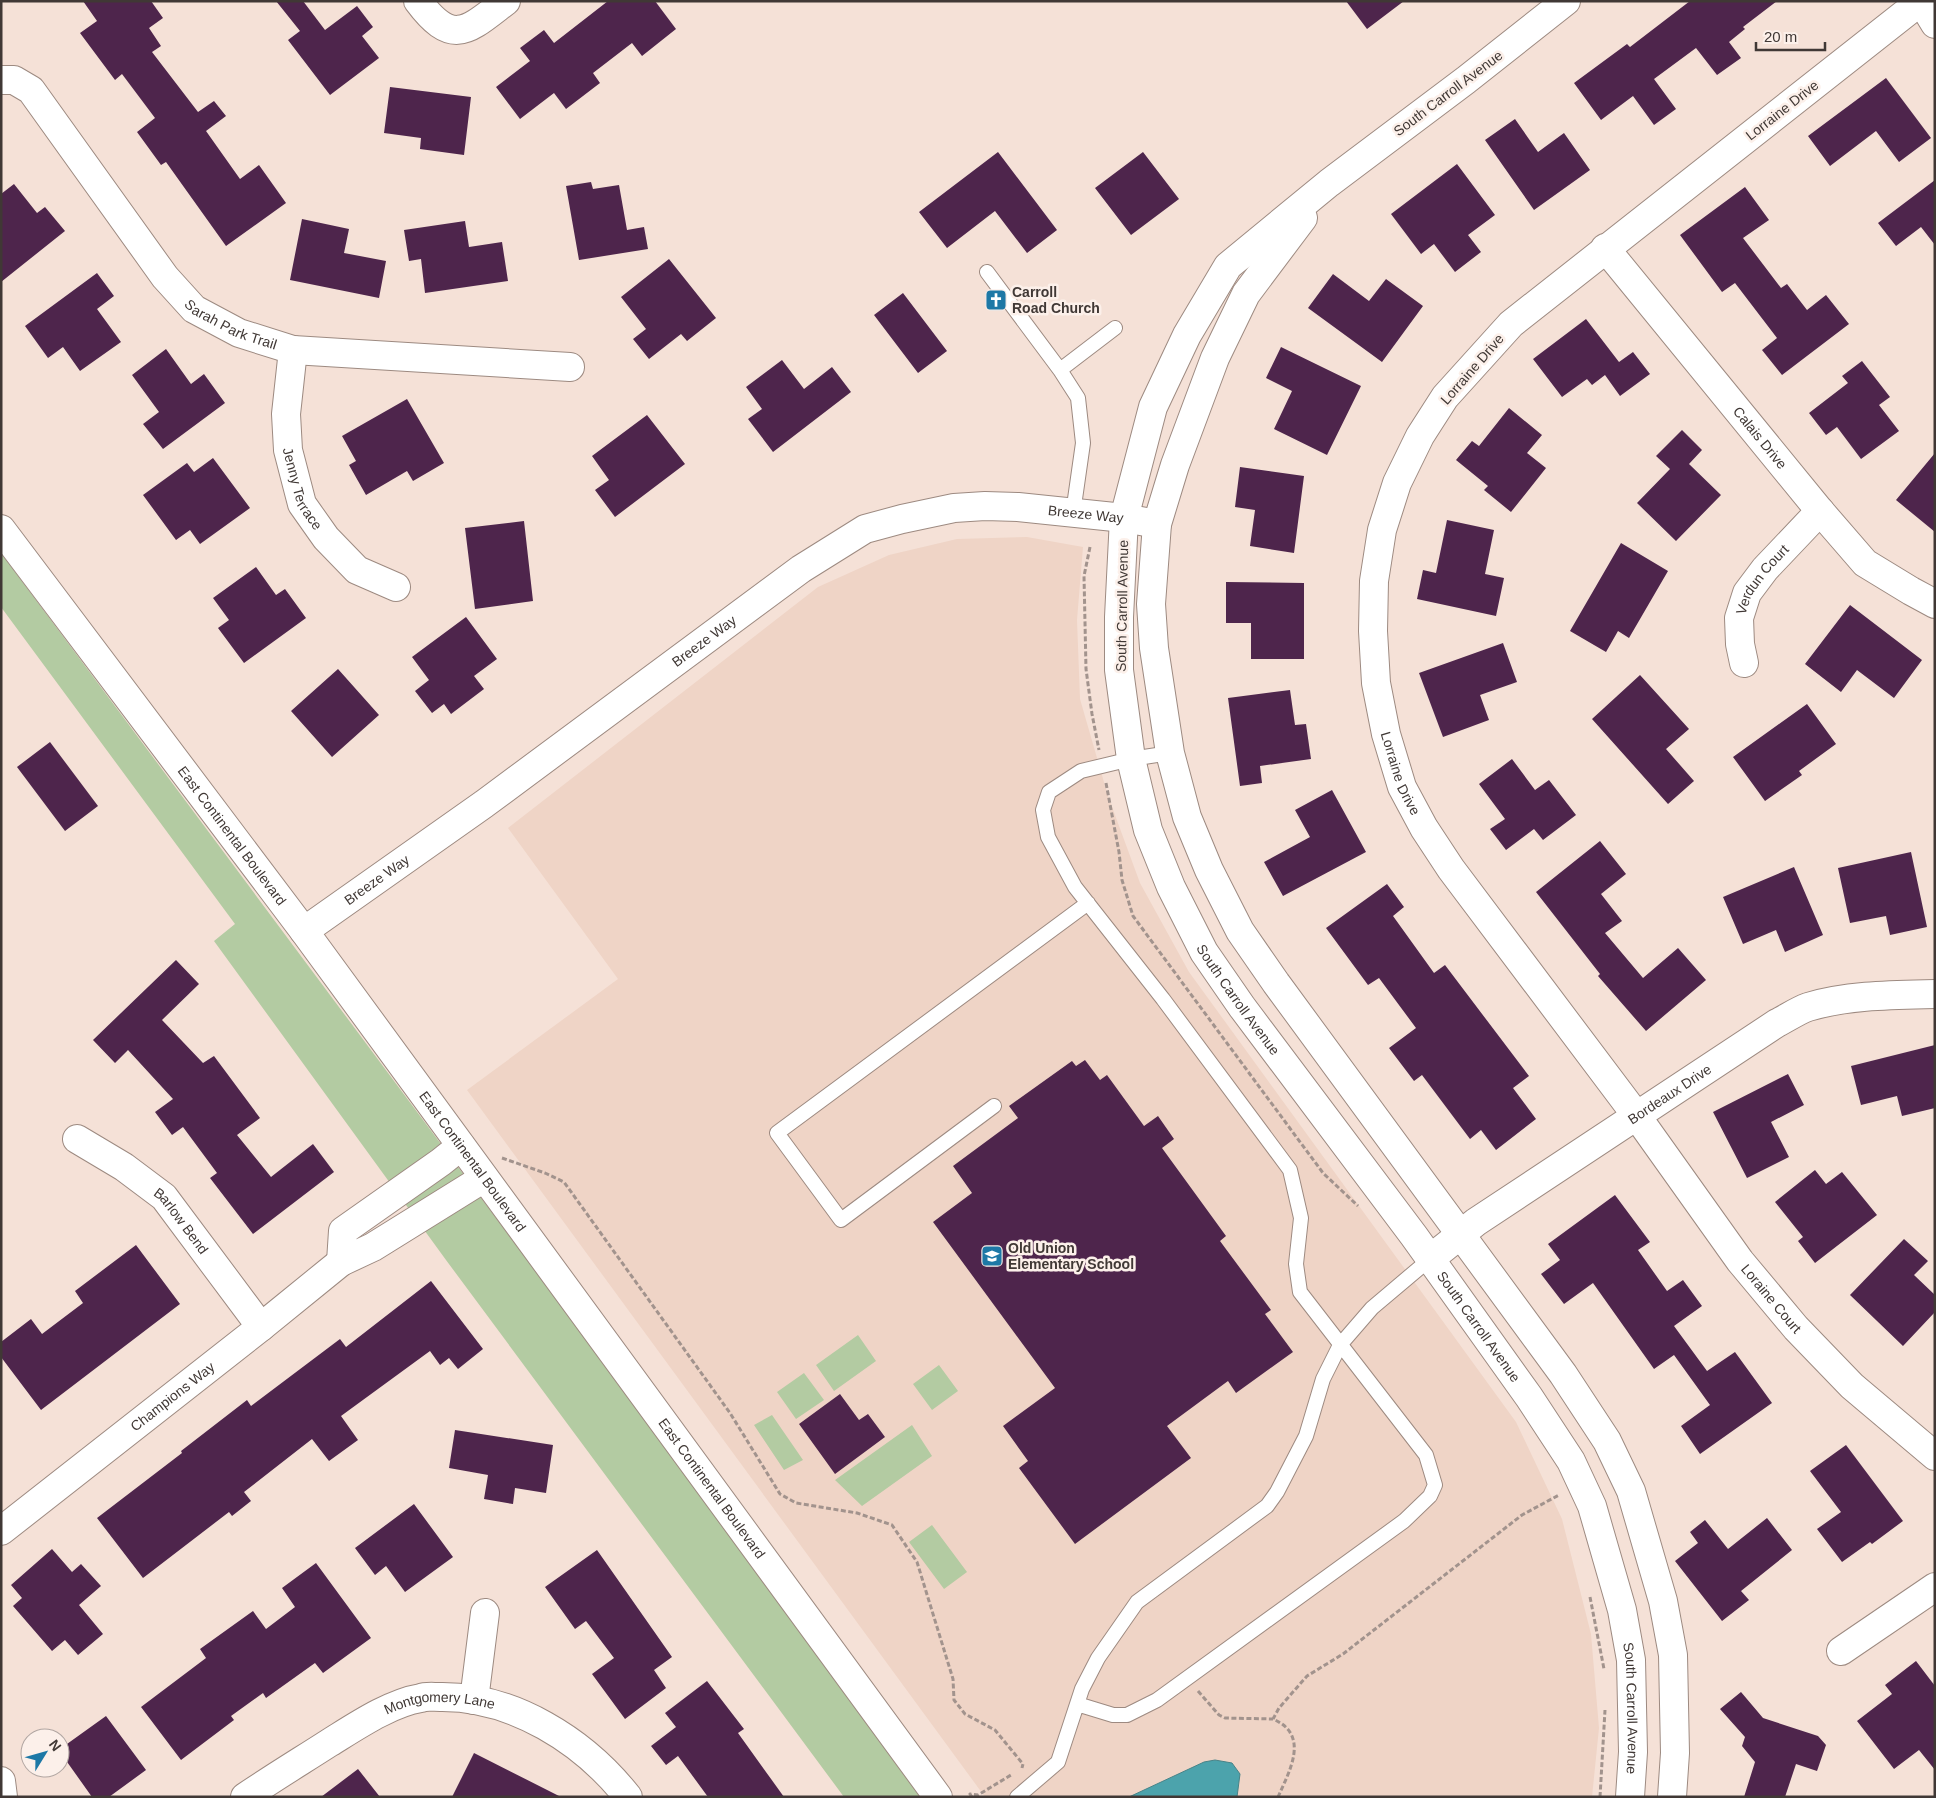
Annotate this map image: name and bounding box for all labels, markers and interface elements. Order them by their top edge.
scale bar [1756,20,1825,52]
text: 20 m [1764,28,1797,45]
street label: South Carroll Avenue [1390,47,1506,139]
street label: Lorraine Drive [1742,77,1822,143]
place label: Carroll Road Church [1012,284,1100,316]
church icon: Carroll Road Church [984,288,1008,312]
street label: Sarah Park Trail [181,296,279,352]
street label: Lorraine Drive [1437,330,1507,407]
street label: Calais Drive [1730,403,1790,472]
street label: Jenny Terrace [280,446,326,533]
street label: Breeze Way [1047,502,1124,526]
street label: South Carroll Avenue [1113,540,1131,672]
street label: Verdun Court [1733,541,1792,616]
street label: Breeze Way [669,612,739,670]
street label: Lorraine Drive [1378,730,1424,818]
street label: East Continental Boulevard [175,763,290,908]
street label: Breeze Way [341,851,412,908]
street label: South Carroll Avenue [1193,942,1283,1058]
street label: Bordeaux Drive [1625,1061,1714,1127]
street label: East Continental Boulevard [416,1088,529,1235]
street label: Barlow Bend [151,1184,212,1257]
place label: Old Union Elementary School [1008,1240,1134,1272]
school or university icon: Old Union Elementary School [980,1244,1004,1268]
street label: Loraine Court [1738,1261,1805,1337]
street label: South Carroll Avenue [1434,1268,1524,1385]
street label: Champions Way [127,1359,218,1434]
street label: East Continental Boulevard [655,1415,769,1561]
street label: South Carroll Avenue [1620,1641,1641,1775]
street label: Montgomery Lane [382,1689,497,1718]
north arrow [20,1728,70,1778]
text: N [46,1736,65,1754]

